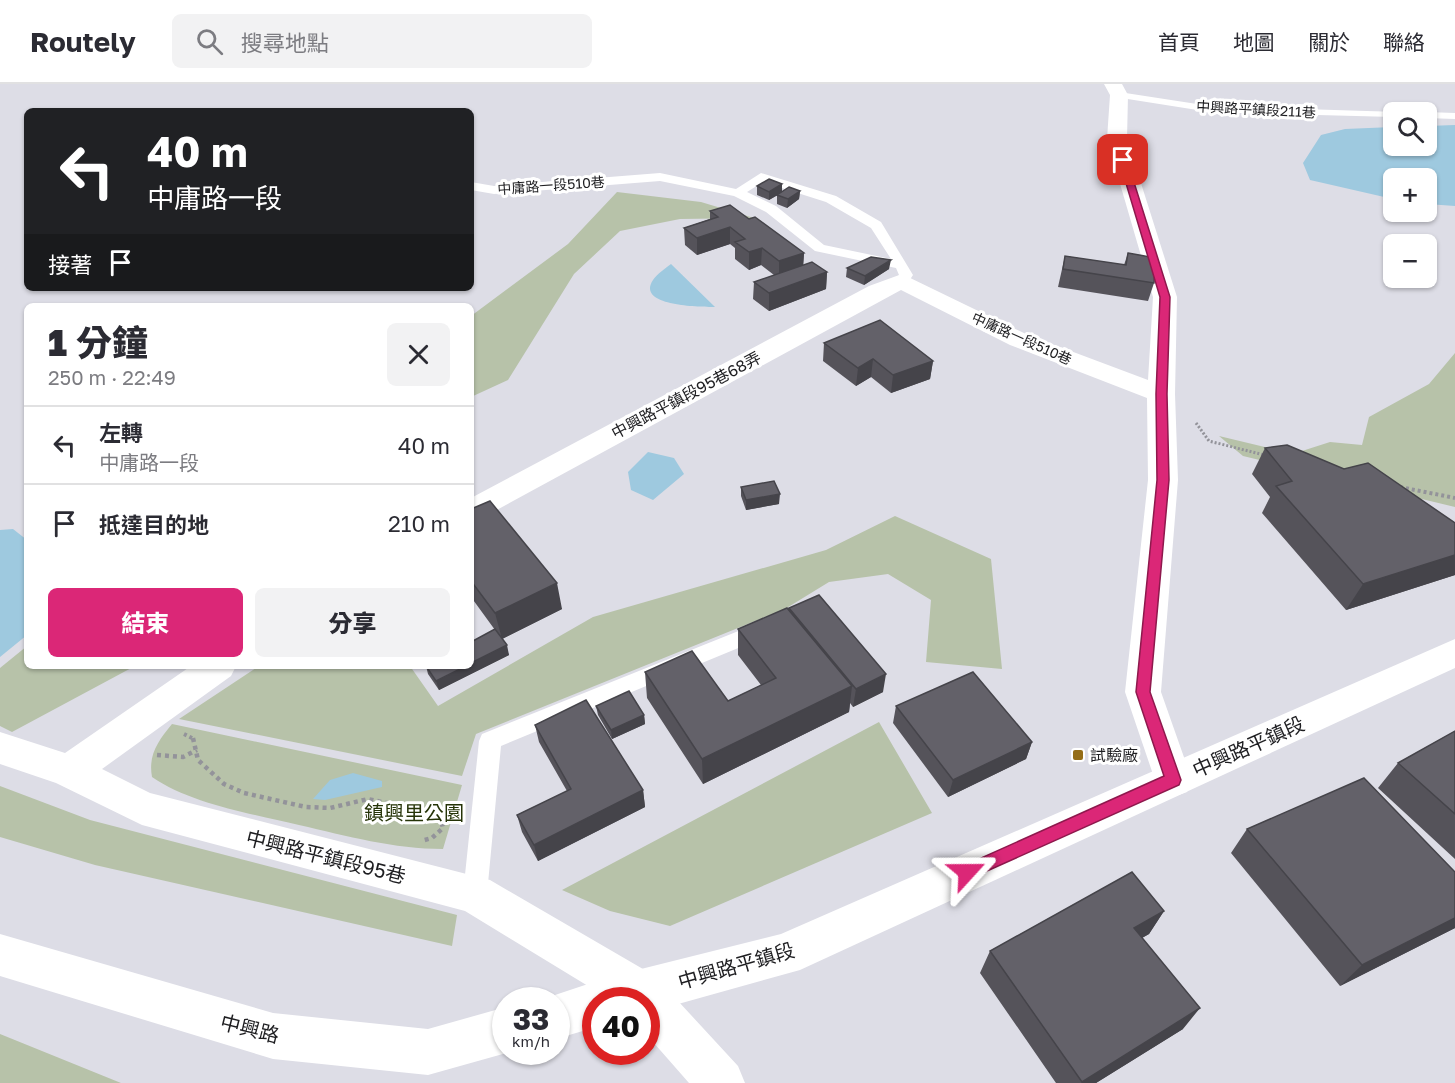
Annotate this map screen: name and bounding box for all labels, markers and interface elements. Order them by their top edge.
search box [172,14,592,68]
text: Routely [30,25,136,58]
icon: search [193,25,226,58]
text: 搜尋地點 [241,29,329,56]
text: 首頁 [1158,29,1200,55]
text: 地圖 [1233,29,1275,55]
text: 關於 [1308,29,1350,55]
text: 聯絡 [1383,29,1425,55]
street label: 中興路平鎮段211巷 [1196,97,1316,121]
map controls [1383,102,1437,288]
button: search [1383,102,1437,156]
text: 40 m [147,126,248,176]
icon: left [48,132,126,210]
pin [1097,134,1148,185]
icon: arrive [1106,143,1139,176]
button: + [1383,168,1437,222]
street label: 中庸路一段510巷 [497,173,605,197]
text: 中庸路一段 [147,182,282,214]
button: − [1383,234,1437,288]
icon: arrive [104,246,137,279]
text: 接著 [48,251,92,278]
street label: 中庸路一段510巷 [969,308,1075,368]
text: 1 分鐘 [48,321,148,364]
button: close [387,323,450,386]
street label: 中興路平鎮段95巷68弄 [608,347,764,443]
text: 250 m · 22:49 [48,365,176,389]
text: 左轉 [99,419,143,446]
icon: left [48,429,81,462]
text: 40 m [398,432,450,459]
text: 中庸路一段 [99,450,199,474]
icon: arrive [48,507,81,540]
text: 210 m [388,510,450,537]
text: 抵達目的地 [99,511,209,538]
button: 結束 [48,588,243,657]
button: 分享 [255,588,450,657]
street label: 中興路平鎮段 [1188,711,1308,781]
place label: 試驗廠 [1090,745,1138,765]
marker: 試驗廠 [1071,748,1085,762]
park label: 鎮興里公園 [364,800,464,824]
street label: 中興路平鎮段95巷 [244,825,408,887]
position arrow [935,840,999,904]
street label: 中興路平鎮段 [675,937,797,993]
speed limit sign: 40 [582,987,660,1065]
text: 33 [513,1001,549,1037]
street label: 中興路 [218,1009,282,1047]
text: km/h [512,1032,550,1050]

